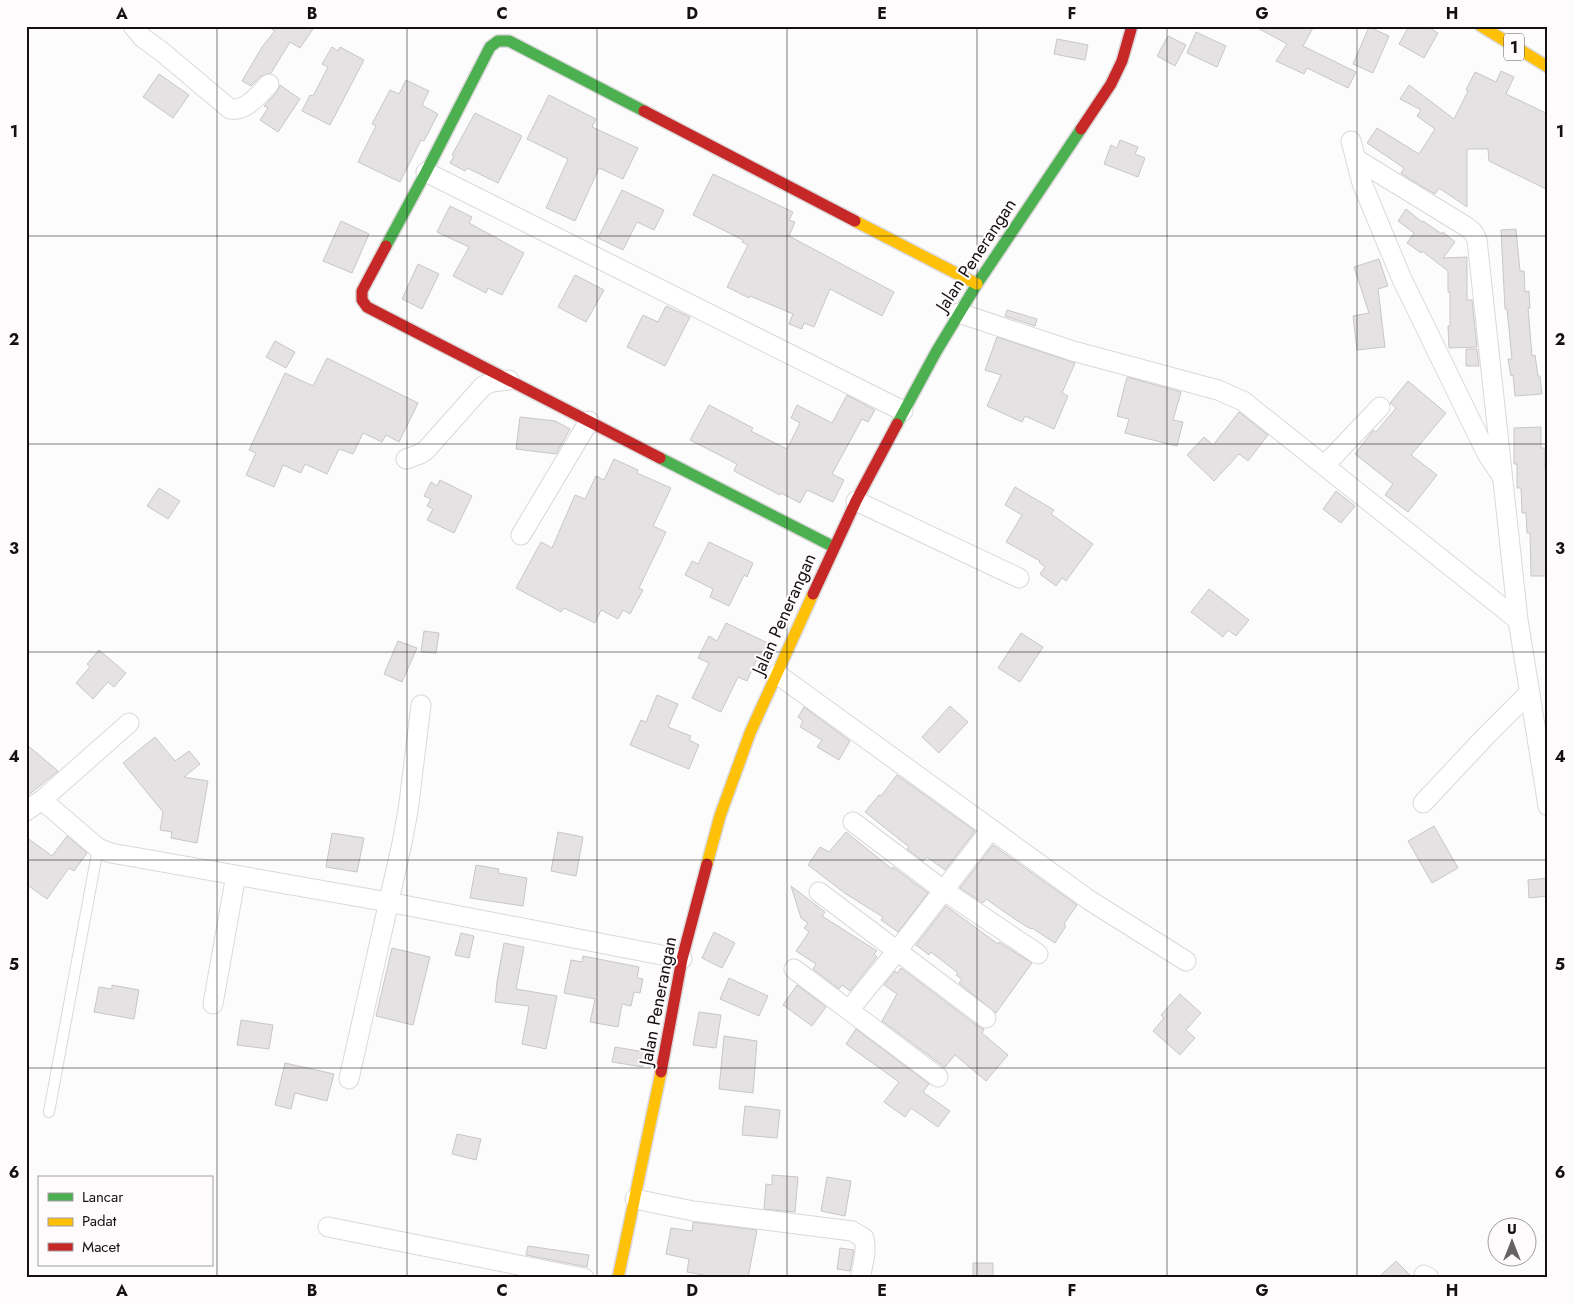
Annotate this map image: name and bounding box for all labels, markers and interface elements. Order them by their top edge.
text: A [115,2,128,25]
text: B [307,2,317,25]
text: C [496,2,508,25]
text: D [686,2,698,25]
text: E [877,2,887,25]
text: F [1068,2,1076,25]
text: G [1255,2,1269,25]
text: H [1446,2,1458,25]
road number: 1 [1504,34,1524,61]
text: 1 [10,120,18,143]
text: 1 [1556,120,1564,143]
street label: Jalan Penerangan [928,193,1022,319]
text: 2 [9,328,19,351]
text: 2 [1555,328,1565,351]
text: 3 [9,537,19,560]
text: 3 [1555,537,1565,560]
street label: Jalan Penerangan [745,549,822,681]
text: 4 [8,745,20,768]
text: 4 [1554,745,1566,768]
street label: Jalan Penerangan [632,934,683,1070]
text: 5 [9,953,19,976]
text: 5 [1555,953,1565,976]
text: 6 [9,1161,19,1184]
text: 6 [1555,1161,1565,1184]
legend [38,1176,212,1266]
text: Lancar [82,1186,124,1208]
text: Padat [82,1210,117,1232]
north arrow [1486,1216,1536,1266]
text: U [1507,1219,1517,1239]
text: Macet [82,1236,120,1258]
text: A [115,1279,128,1302]
text: B [307,1279,317,1302]
text: C [496,1279,508,1302]
text: D [686,1279,698,1302]
text: E [877,1279,887,1302]
text: F [1068,1279,1076,1302]
text: G [1255,1279,1269,1302]
text: H [1446,1279,1458,1302]

